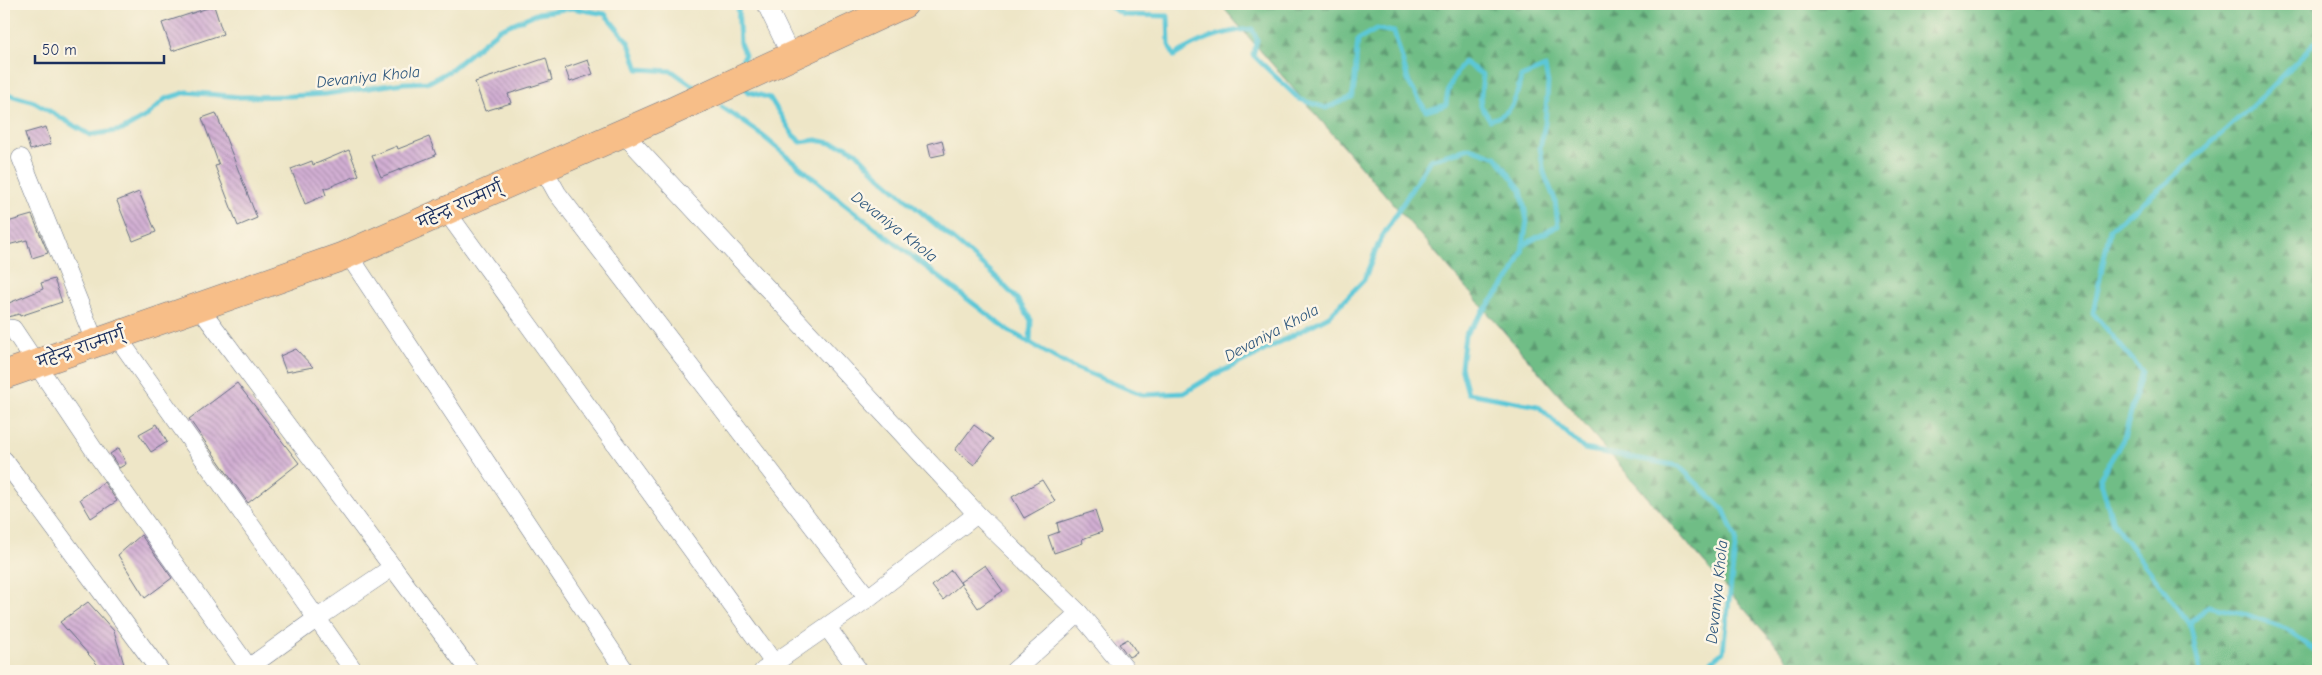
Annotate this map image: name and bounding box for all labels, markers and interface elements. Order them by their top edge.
scale bar [35,32,164,64]
text: 50 m [42,41,77,59]
water label: Devaniya Khola [315,63,421,91]
street label: महेन्द्र राज्मार्ग् [412,173,507,234]
water label: Devaniya Khola [848,188,941,266]
water label: Devaniya Khola [1221,301,1322,365]
street label: महेन्द्र राज्मार्ग् [32,320,129,374]
water label: Devaniya Khola [1703,539,1731,645]

